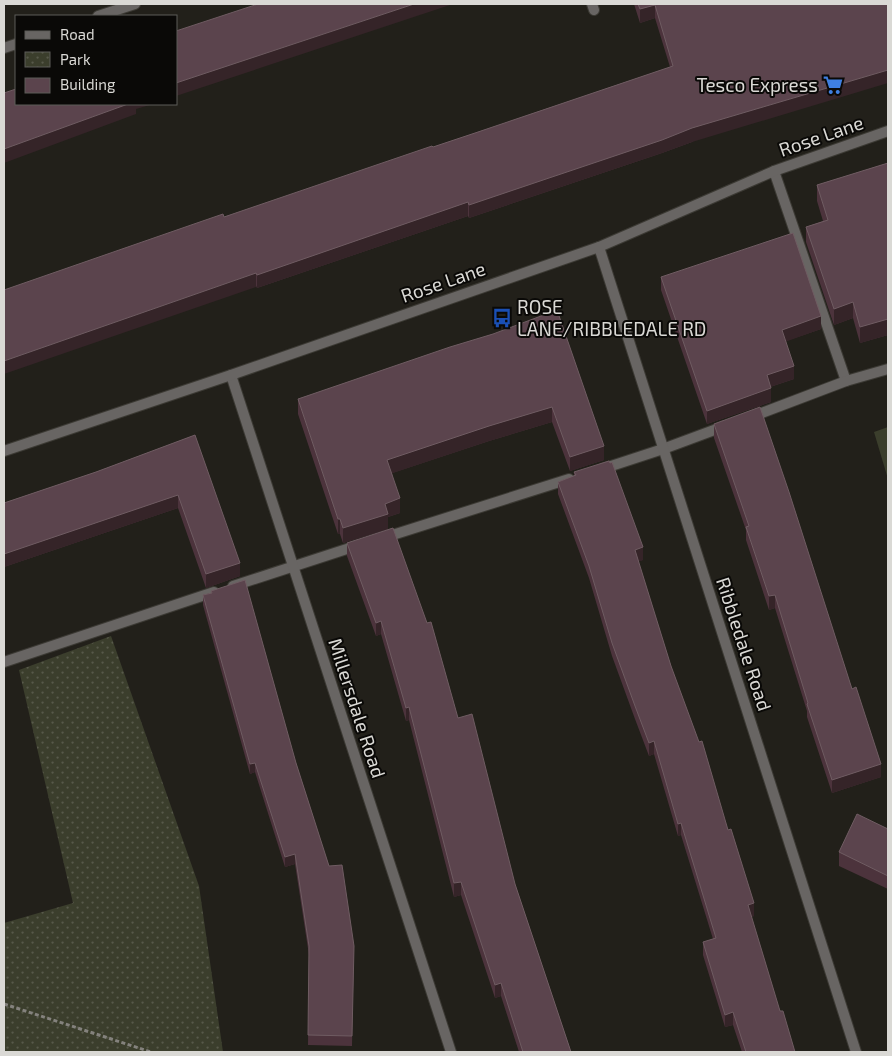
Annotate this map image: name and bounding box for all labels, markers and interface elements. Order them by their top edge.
legend [15,15,178,105]
text: Road [60,25,95,43]
text: Park [60,50,91,68]
place label: Tesco Express [696,73,818,96]
supermarket icon: Tesco Express [822,74,844,96]
text: Building [60,75,116,93]
street label: Rose Lane [775,110,866,161]
street label: Rose Lane [397,256,488,307]
place label: ROSE LANE/RIBBLEDALE RD [517,295,707,340]
bus stop icon: ROSE LANE/RIBBLEDALE RD [491,307,513,329]
street label: Ribbledale Road [712,574,777,714]
street label: Millersdale Road [324,635,391,780]

